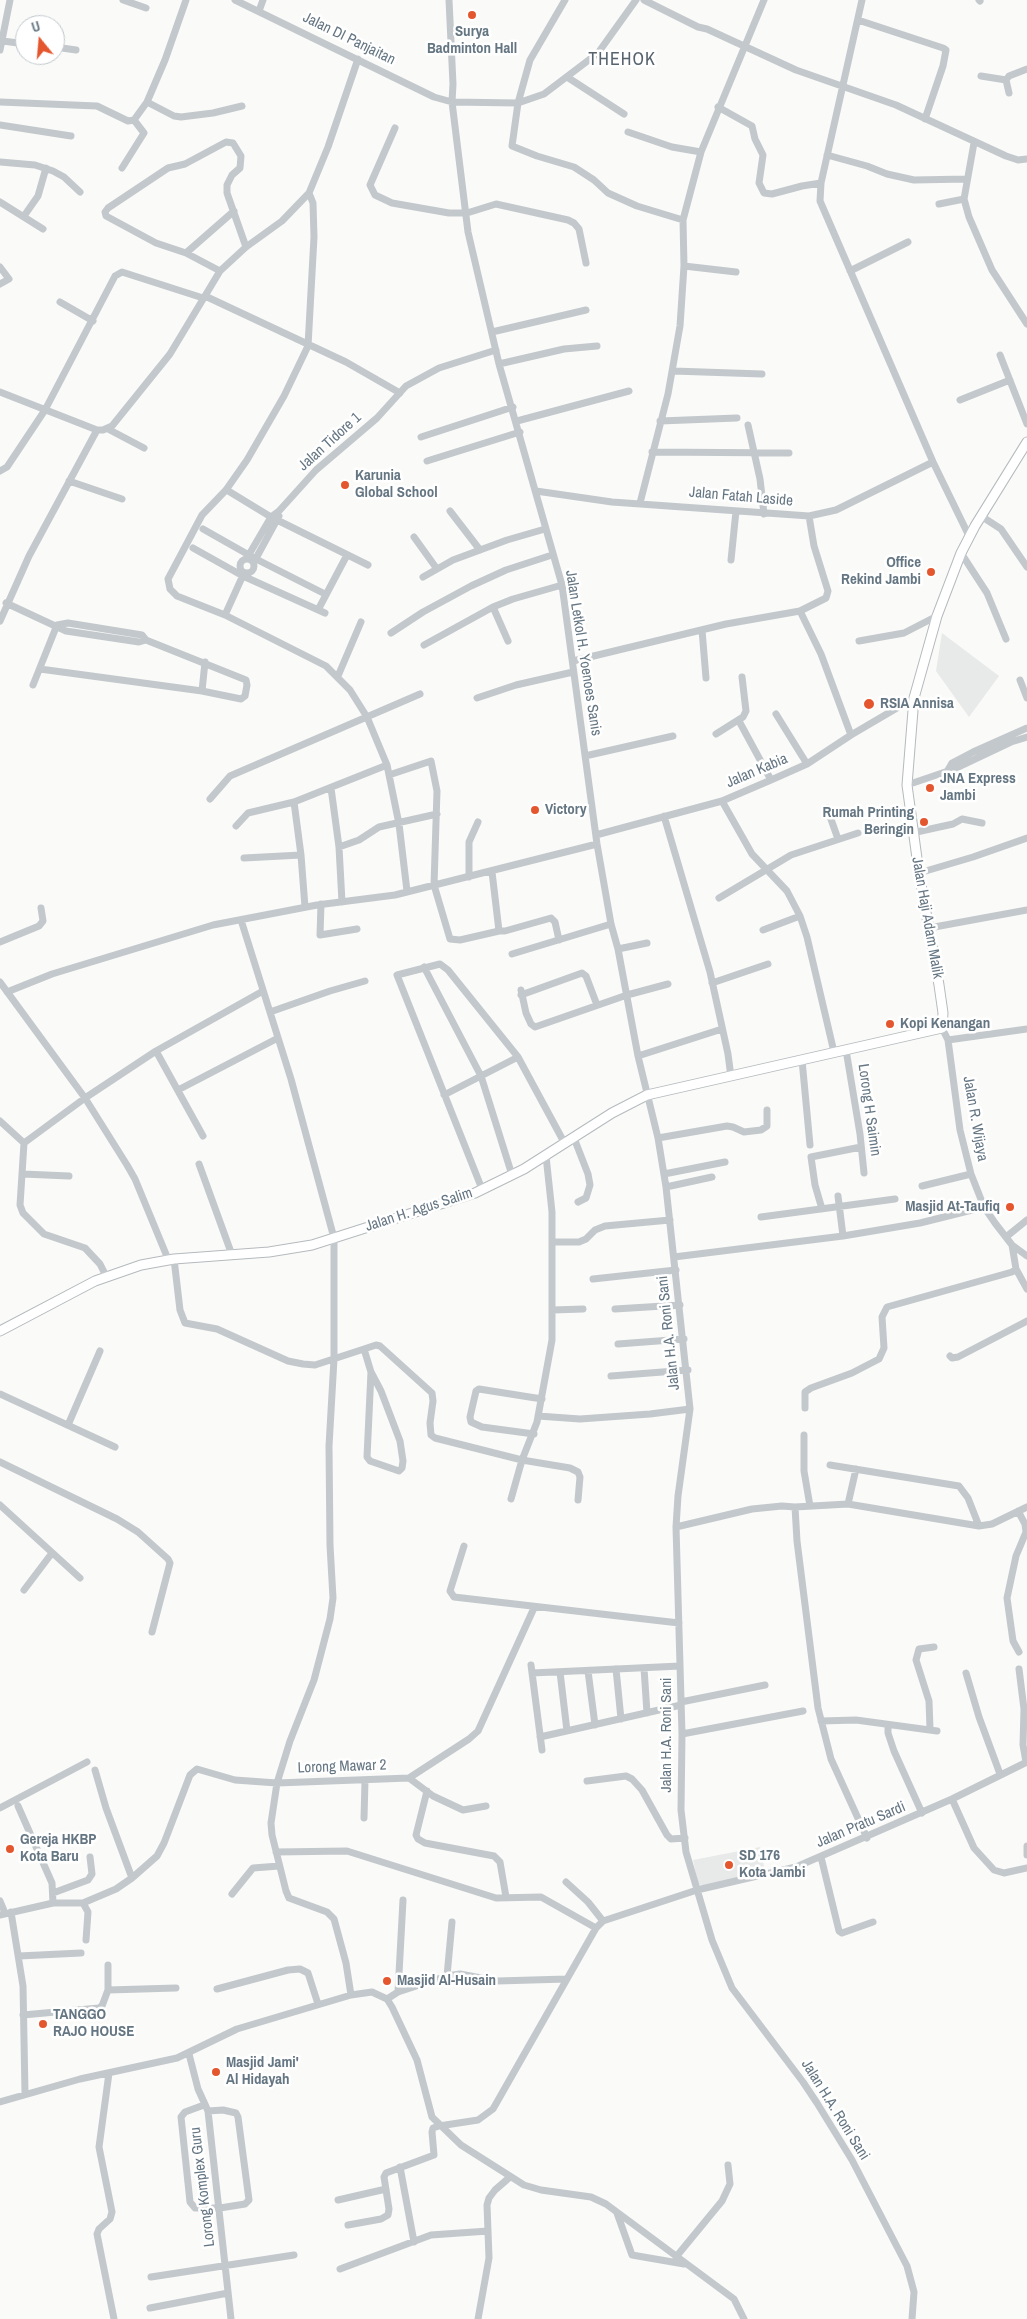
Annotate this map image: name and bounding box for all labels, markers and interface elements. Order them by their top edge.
street label: Jalan DI Panjaitan [300,9,398,69]
marker: Surya Badminton Hall [466,9,478,21]
north arrow [15,15,65,65]
text: U [29,17,42,36]
place label: Surya Badminton Hall [427,23,517,58]
district label: THEHOK [587,49,657,71]
street label: Jalan Tidore 1 [295,409,365,475]
place label: Karunia Global School [355,467,438,502]
marker: Karunia Global School [339,479,351,491]
street label: Jalan Fatah Laside [688,484,794,510]
place label: Office Rekind Jambi [841,554,921,589]
marker: Office Rekind Jambi [925,566,937,578]
street label: Jalan Letkol H. Yoenoes Sanis [561,569,605,737]
place label: RSIA Annisa [880,695,954,713]
marker: RSIA Annisa [862,697,876,711]
street label: Jalan Kabia [724,750,790,792]
place label: JNA Express Jambi [940,770,1016,805]
marker: JNA Express Jambi [924,782,936,794]
place label: Victory [545,801,586,819]
marker: Victory [529,804,541,816]
place label: Rumah Printing Beringin [822,804,914,839]
marker: Rumah Printing Beringin [918,816,930,828]
street label: Jalan Haji Adam Malik [907,856,947,980]
place label: Kopi Kenangan [900,1015,990,1033]
marker: Kopi Kenangan [884,1018,896,1030]
street label: Lorong H Saimin [854,1063,884,1157]
street label: Jalan R. Wijaya [959,1075,991,1163]
street label: Jalan H. Agus Salim [363,1184,475,1236]
place label: Masjid At-Taufiq [905,1198,1000,1216]
marker: Masjid At-Taufiq [1004,1201,1016,1213]
street label: Jalan H.A. Roni Sani [654,1275,684,1391]
street label: Jalan H.A. Roni Sani [658,1678,676,1792]
street label: Lorong Mawar 2 [297,1756,387,1778]
street label: Jalan Pratu Sardi [814,1798,908,1852]
place label: Gereja HKBP Kota Baru [20,1831,97,1866]
marker: Gereja HKBP Kota Baru [4,1843,16,1855]
place label: SD 176 Kota Jambi [739,1847,805,1882]
marker: SD 176 Kota Jambi [723,1859,735,1871]
place label: Masjid Al-Husain [397,1972,496,1990]
marker: Masjid Al-Husain [381,1975,393,1987]
place label: TANGGO RAJO HOUSE [53,2006,134,2041]
marker: TANGGO RAJO HOUSE [37,2018,49,2030]
place label: Masjid Jami' Al Hidayah [226,2054,299,2089]
street label: Jalan H.A. Roni Sani [797,2057,873,2163]
marker: Masjid Jami' Al Hidayah [210,2066,222,2078]
street label: Lorong Komplex Guru [187,2126,219,2248]

